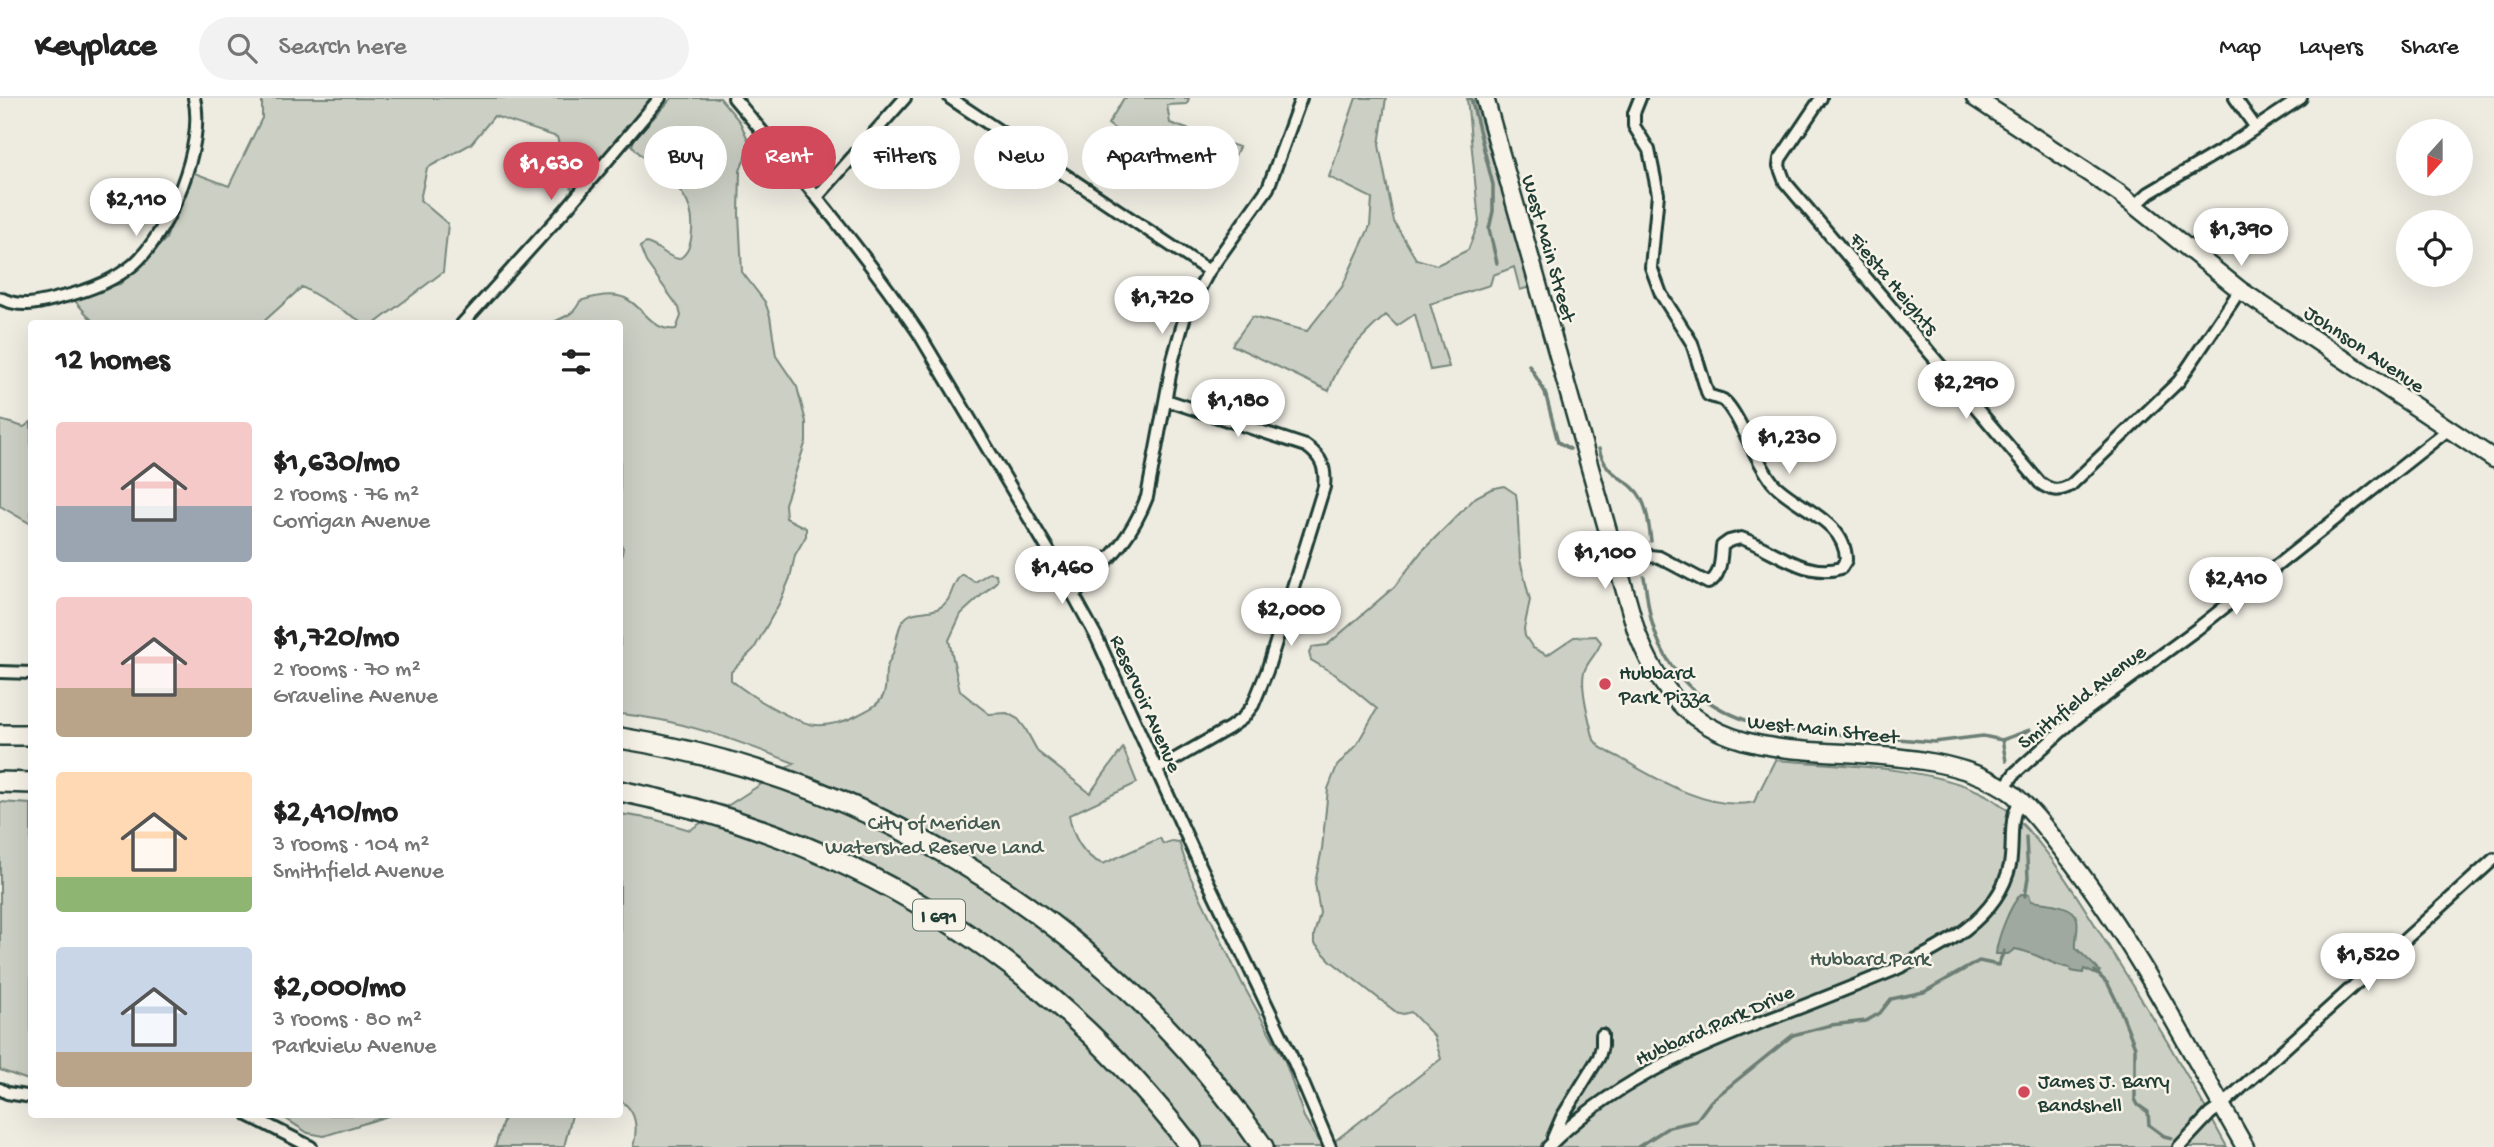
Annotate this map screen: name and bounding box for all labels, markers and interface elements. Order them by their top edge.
search box [199,17,689,80]
text: Keyplace [35,29,157,67]
icon: search [223,29,261,67]
text: Search here [279,33,407,64]
text: Map [2219,34,2261,63]
text: Layers [2299,34,2363,63]
text: Share [2401,34,2459,63]
north arrow [2396,119,2473,196]
map controls [2396,119,2473,287]
chip: Buy [644,126,727,189]
chip: Rent [741,126,836,189]
chip: Filters [850,126,960,189]
chip: New [974,126,1068,189]
chip: Apartment [1082,126,1239,189]
pin: $1,630 [494,142,608,202]
text: $1,630 [519,151,583,178]
street label: West Main Street [1514,173,1580,328]
pin: $2,110 [79,178,193,238]
text: $2,110 [106,187,166,214]
pin: $1,390 [2184,208,2298,268]
button: locate [2396,210,2473,287]
text: $1,390 [2209,217,2273,244]
street label: Fiesta Heights [1842,228,1943,343]
pin: $1,720 [1105,276,1219,336]
text: $1,720 [1130,285,1194,312]
street label: Johnson Avenue [2298,301,2429,401]
icon: filters [557,343,595,381]
text: 12 homes [56,345,169,380]
pin: $2,290 [1909,362,2023,421]
text: $2,290 [1934,370,1998,397]
pin: $1,180 [1181,380,1295,439]
text: $1,180 [1207,388,1269,415]
pin: $1,230 [1732,416,1846,476]
text: $1,230 [1757,425,1821,452]
text: $1,630/mo [273,447,400,482]
icon: home [112,450,196,534]
text: 2 rooms · 76 m² [273,482,419,509]
text: Corrigan Avenue [273,509,430,536]
pin: $1,100 [1548,532,1662,591]
text: $1,100 [1574,540,1636,567]
pin: $1,460 [1005,546,1119,606]
text: $1,460 [1031,555,1093,582]
pin: $2,410 [2179,558,2293,617]
text: $2,410 [2205,566,2267,593]
pin: $2,000 [1234,588,1348,648]
text: $2,000 [1257,597,1325,624]
text: $1,720/mo [273,622,399,657]
icon: home [112,625,196,709]
street label: Reservoir Avenue [1102,632,1186,778]
street label: Smithfield Avenue [2014,640,2153,757]
text: 2 rooms · 70 m² [273,657,421,684]
place label: Hubbard Park Pizza [1618,663,1712,712]
marker: Hubbard Park Pizza [1597,676,1613,692]
text: Graveline Avenue [273,684,438,711]
street label: West Main Street [1746,711,1902,752]
text: $2,410/mo [273,797,398,832]
icon: home [112,800,196,884]
park label: City of Meriden Watershed Reserve Land [825,813,1045,862]
text: 3 rooms · 104 m² [273,832,429,859]
text: Smithfield Avenue [273,859,444,886]
road number: I 691 [913,900,965,930]
pin: $1,520 [2311,934,2425,993]
text: $1,520 [2336,942,2400,969]
park label: Hubbard Park [1810,949,1933,974]
text: $2,000/mo [273,972,406,1007]
icon: home [112,975,196,1059]
street label: Hubbard Park Drive [1632,980,1800,1073]
text: 3 rooms · 80 m² [273,1007,422,1034]
text: Parkview Avenue [273,1034,436,1061]
place label: James J. Barry Bandshell [2037,1071,2170,1120]
marker: James J. Barry Bandshell [2016,1084,2032,1100]

